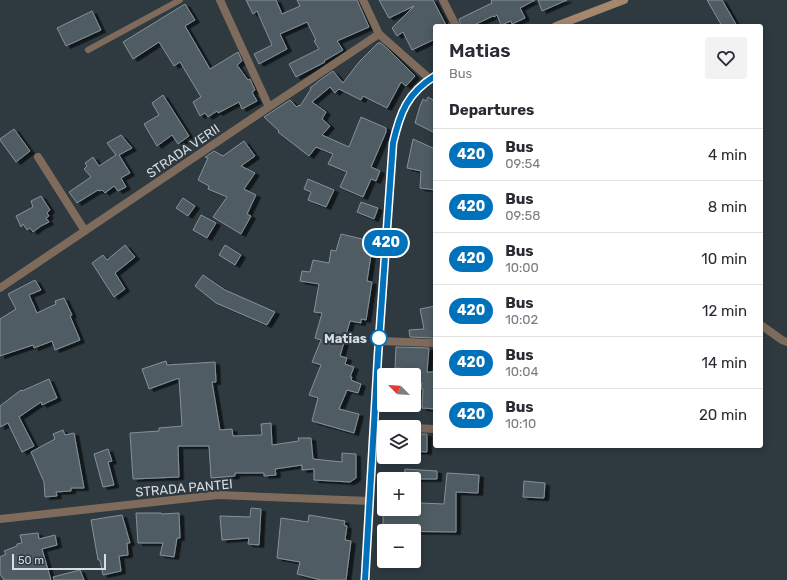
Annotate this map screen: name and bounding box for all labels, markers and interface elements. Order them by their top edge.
button: heart [705,37,747,79]
text: Matias [449,39,511,62]
text: Bus [449,66,472,81]
text: Departures [449,101,534,119]
street label: STRADA VERII [144,121,222,181]
text: Bus [505,138,534,156]
text: 420 [457,146,485,163]
text: 4 min [708,146,747,164]
text: 09:54 [505,156,540,171]
text: Bus [505,190,534,208]
text: 420 [457,198,485,215]
text: 8 min [708,198,747,216]
text: 09:58 [505,208,540,223]
line badge: 420 [363,230,409,256]
text: 420 [372,234,400,251]
text: Bus [505,242,534,260]
text: 420 [457,250,485,267]
text: 10 min [701,250,747,268]
text: 10:00 [505,260,539,275]
text: Bus [505,294,534,312]
text: 420 [457,302,485,319]
text: 12 min [702,302,747,320]
text: 10:02 [505,312,538,327]
marker: Matias [370,329,388,347]
place label: Matias [324,331,367,346]
text: Bus [505,346,534,364]
text: 420 [457,354,485,371]
text: 14 min [702,354,747,372]
text: 10:04 [505,364,539,379]
north arrow [377,368,421,412]
map controls [377,368,421,568]
text: Bus [505,398,534,416]
text: 420 [457,406,485,423]
text: 20 min [699,406,747,424]
text: 10:10 [505,416,536,431]
button: layers [377,420,421,464]
button: + [377,472,421,516]
street label: STRADA PANTEI [135,476,233,500]
button: − [377,524,421,568]
scale bar [12,552,106,571]
text: 50 m [18,554,44,567]

